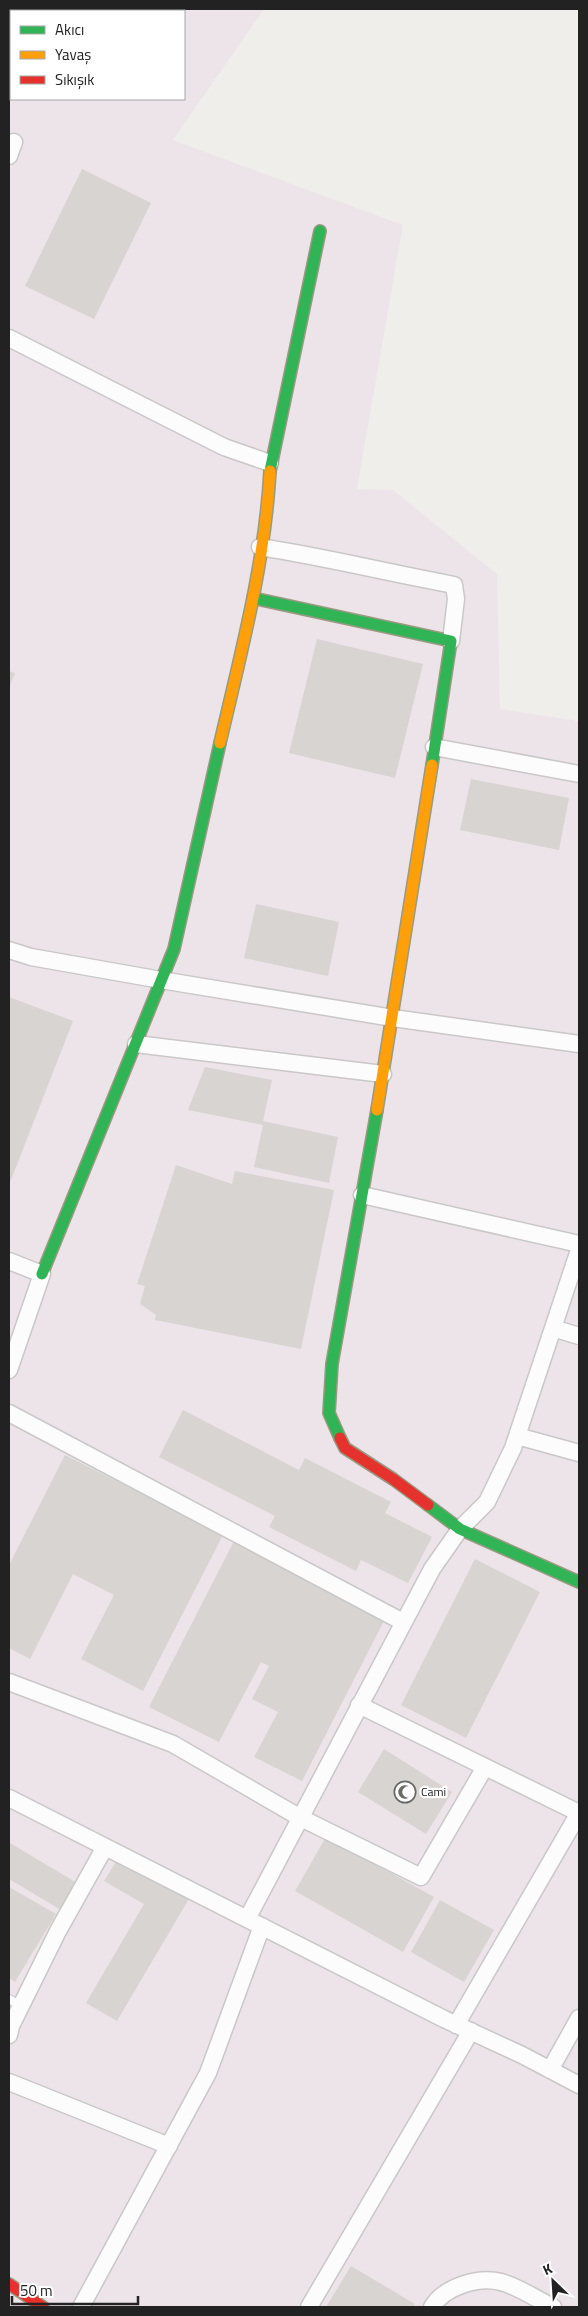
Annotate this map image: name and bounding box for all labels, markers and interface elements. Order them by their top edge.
legend [10,10,185,100]
text: Akıcı [55,18,84,41]
text: Yavaş [55,43,91,66]
text: Sıkışık [55,68,94,91]
mosque icon: Cami [393,1780,417,1804]
place label: Cami [421,1782,446,1801]
north arrow [528,2256,578,2306]
text: K [539,2257,556,2280]
scale bar [12,2274,139,2306]
text: 50 m [20,2279,53,2302]

